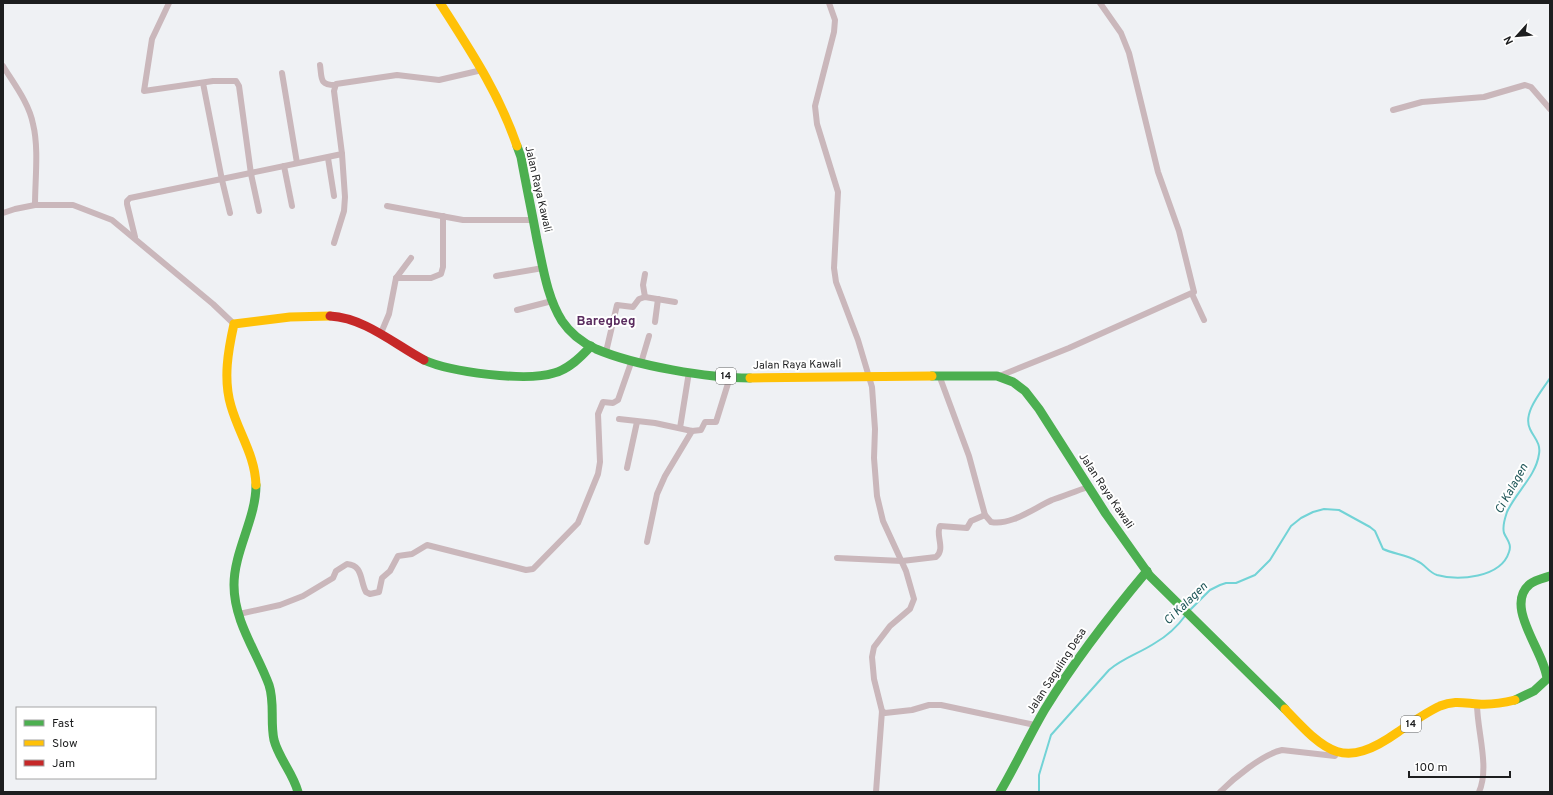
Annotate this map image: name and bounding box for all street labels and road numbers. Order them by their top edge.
street label: Jalan Raya Kawali [521,144,555,234]
street label: Jalan Raya Kawali [753,357,841,373]
road number: 14 [716,368,736,384]
street label: Jalan Raya Kawali [1076,450,1136,532]
street label: Jalan Saguling Desa [1024,625,1090,716]
road number: 14 [1401,716,1421,732]

